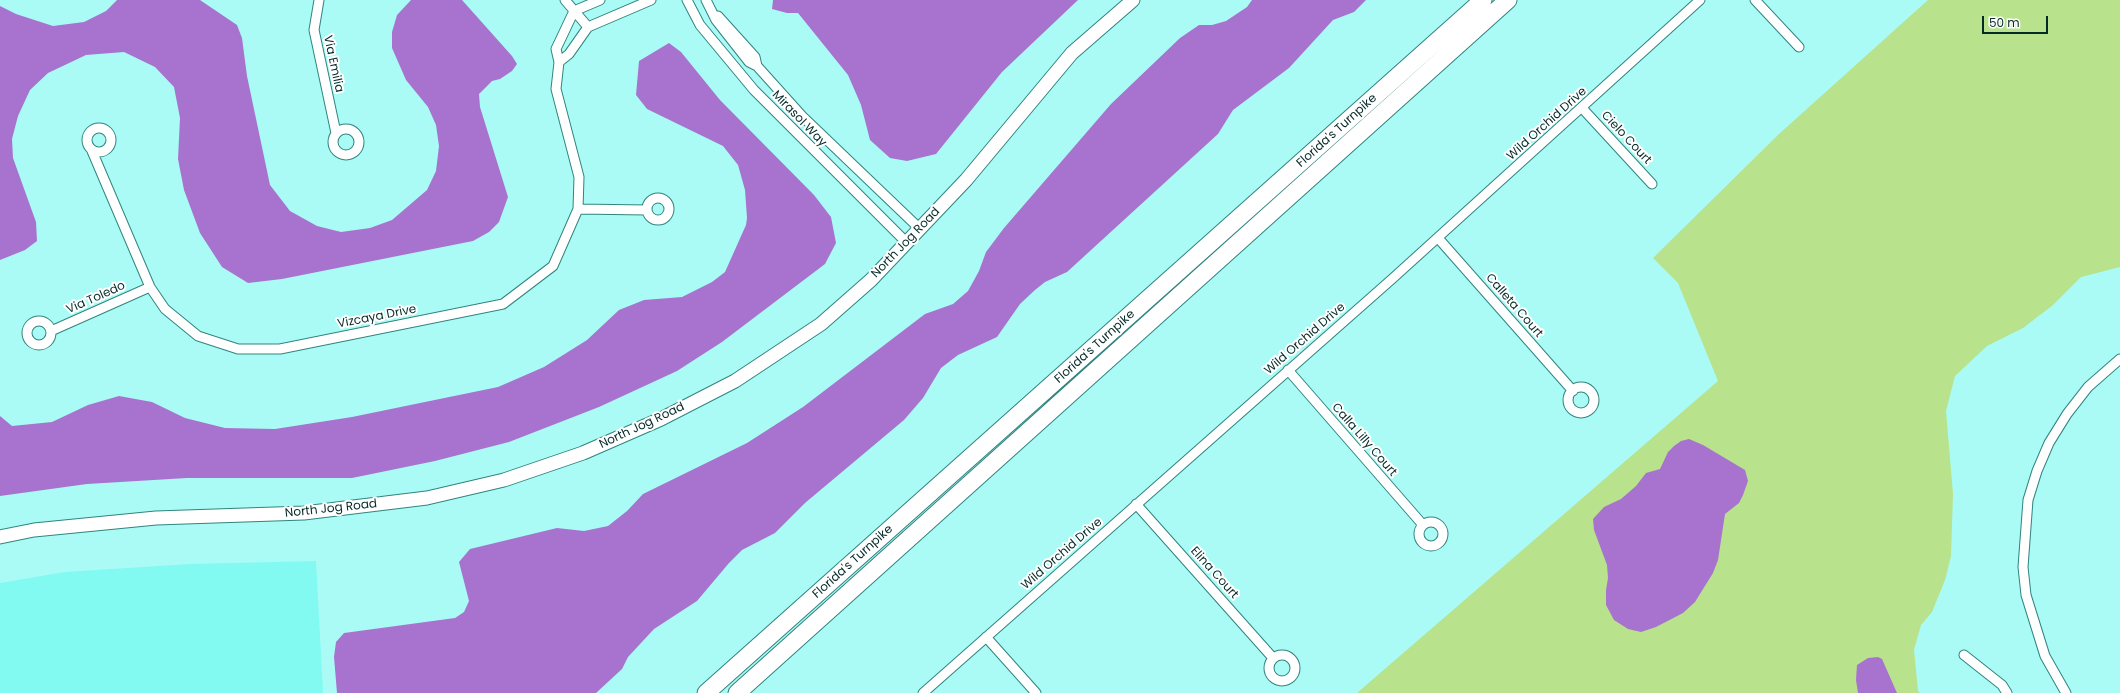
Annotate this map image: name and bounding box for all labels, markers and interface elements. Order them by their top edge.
scale bar [1984,8,2050,34]
text: 50 m [1989,14,2020,31]
street label: Via Emilia [320,34,346,94]
street label: Wild Orchid Drive [1504,84,1590,164]
street label: Mirasol Way [769,88,829,150]
street label: Florida's Turnpike [1294,91,1380,171]
street label: Cielo Court [1598,109,1654,167]
street label: North Jog Road [869,205,943,281]
street label: Calleta Court [1482,271,1546,341]
street label: Via Toledo [64,279,128,317]
street label: Wild Orchid Drive [1262,300,1348,378]
street label: Vizcaya Drive [336,302,418,332]
street label: Florida's Turnpike [1052,307,1138,387]
street label: North Jog Road [597,400,687,452]
street label: Calla Lilly Court [1328,401,1400,479]
street label: North Jog Road [284,497,378,521]
street label: Wild Orchid Drive [1019,515,1105,593]
street label: Florida's Turnpike [810,522,896,602]
street label: Elina Court [1187,544,1241,602]

